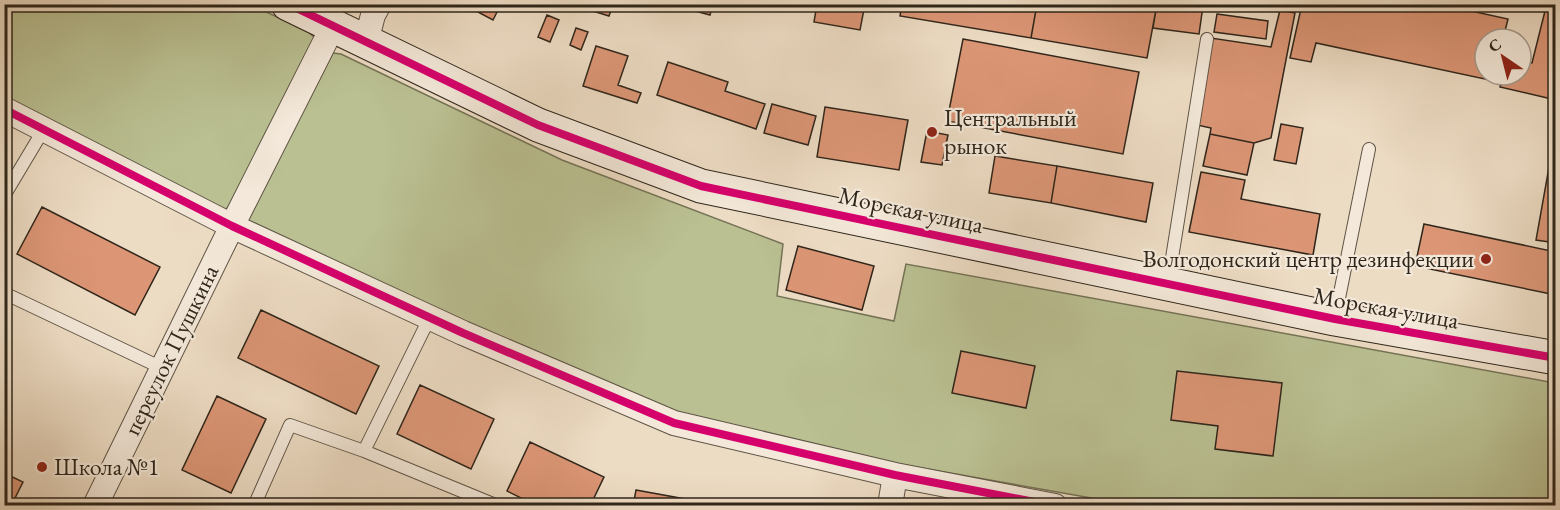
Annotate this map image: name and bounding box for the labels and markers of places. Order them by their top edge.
place label: Центральный рынок [944,102,1077,161]
marker: Центральный рынок [925,125,939,139]
place label: Волгодонский центр дезинфекции [1143,243,1474,274]
marker: Волгодонский центр дезинфекции [1479,252,1493,266]
place label: Школа №1 [54,451,159,482]
marker: Школа №1 [35,460,49,474]

